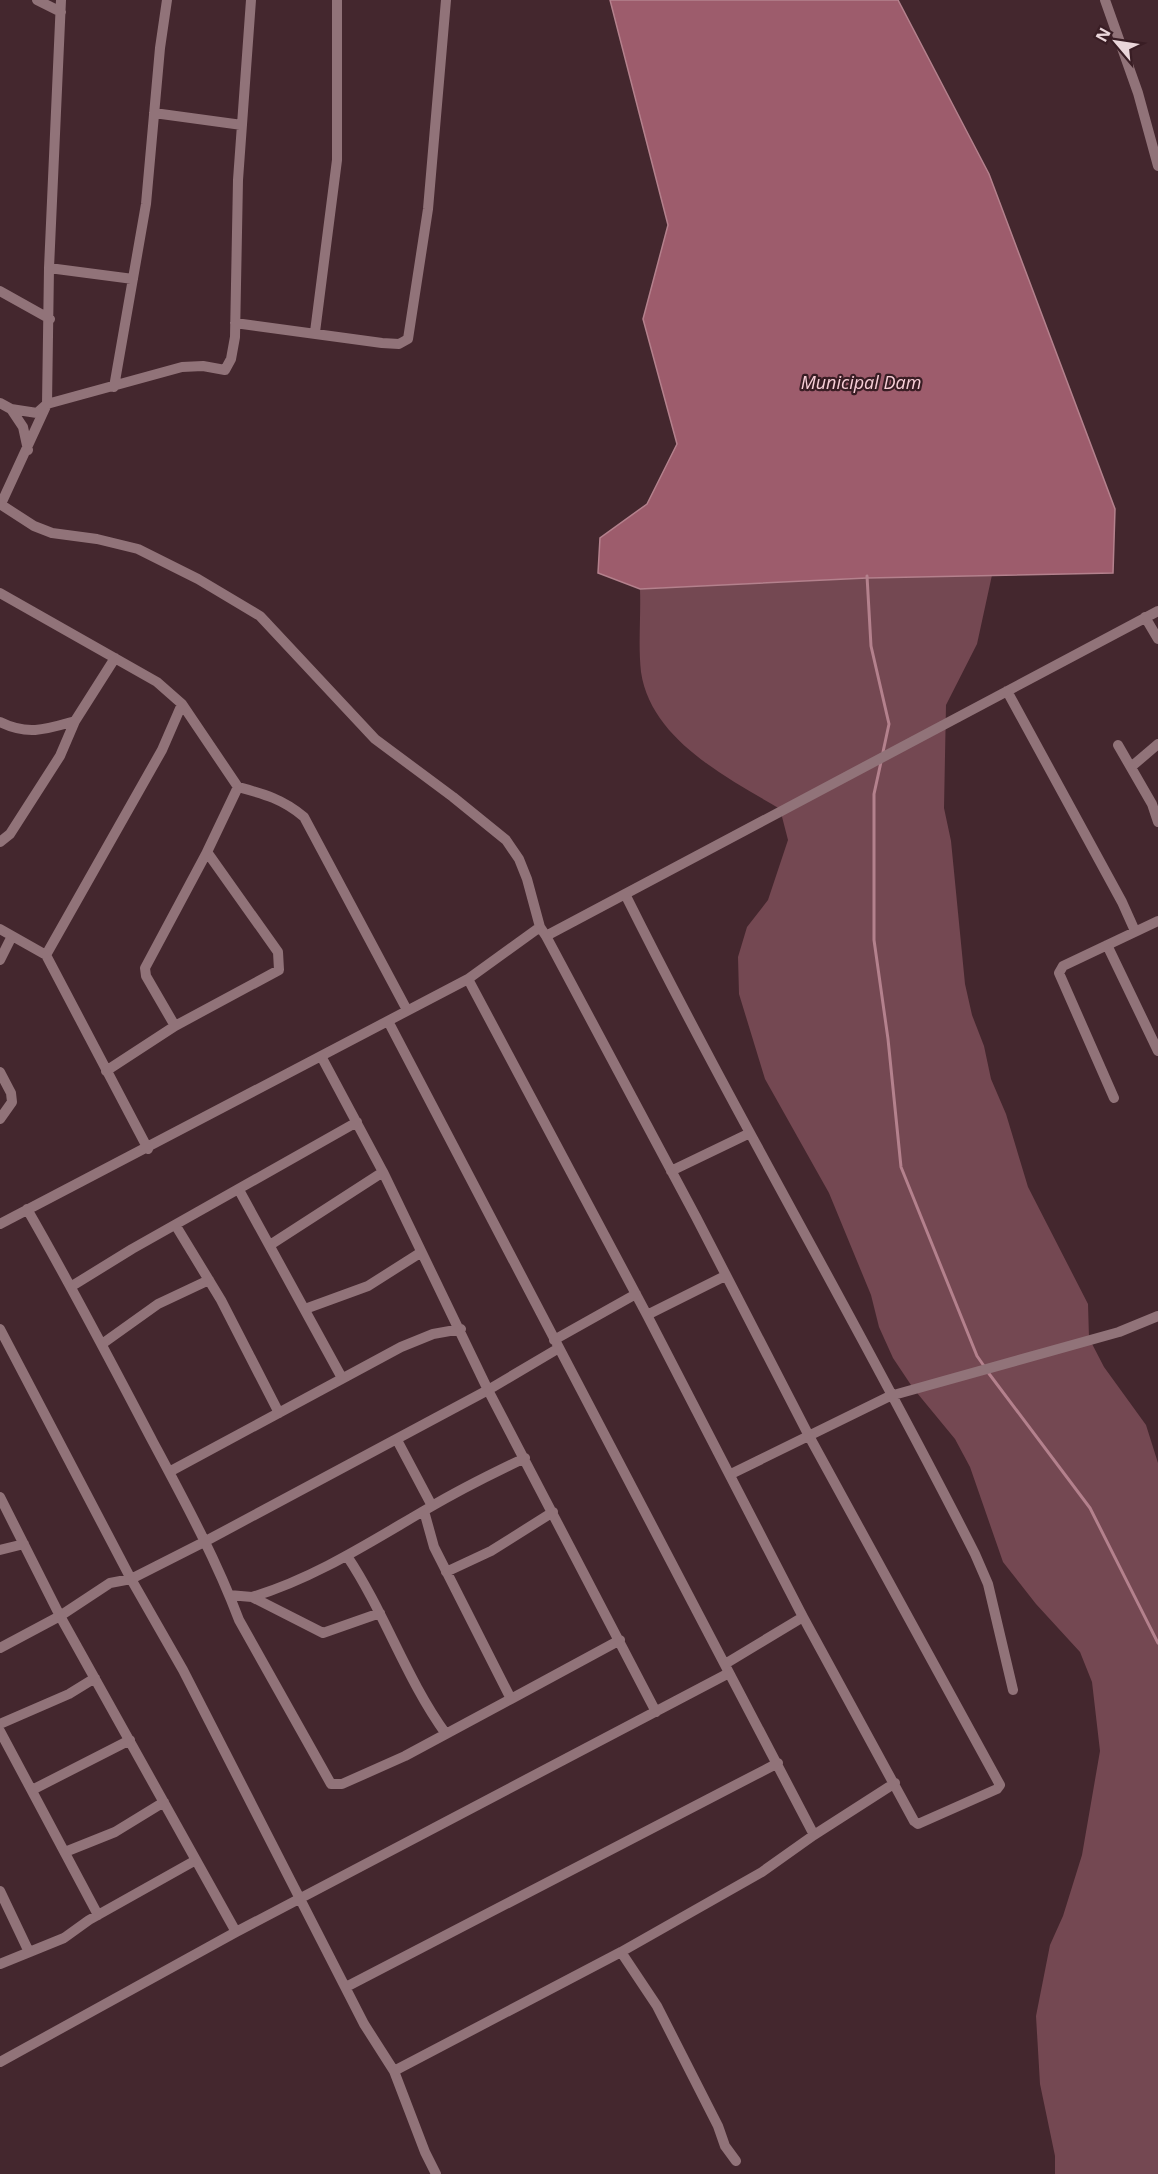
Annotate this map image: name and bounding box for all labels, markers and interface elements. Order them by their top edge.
north arrow [1086,12,1146,72]
text: N [1090,24,1116,46]
water label: Municipal Dam [801,370,921,394]

